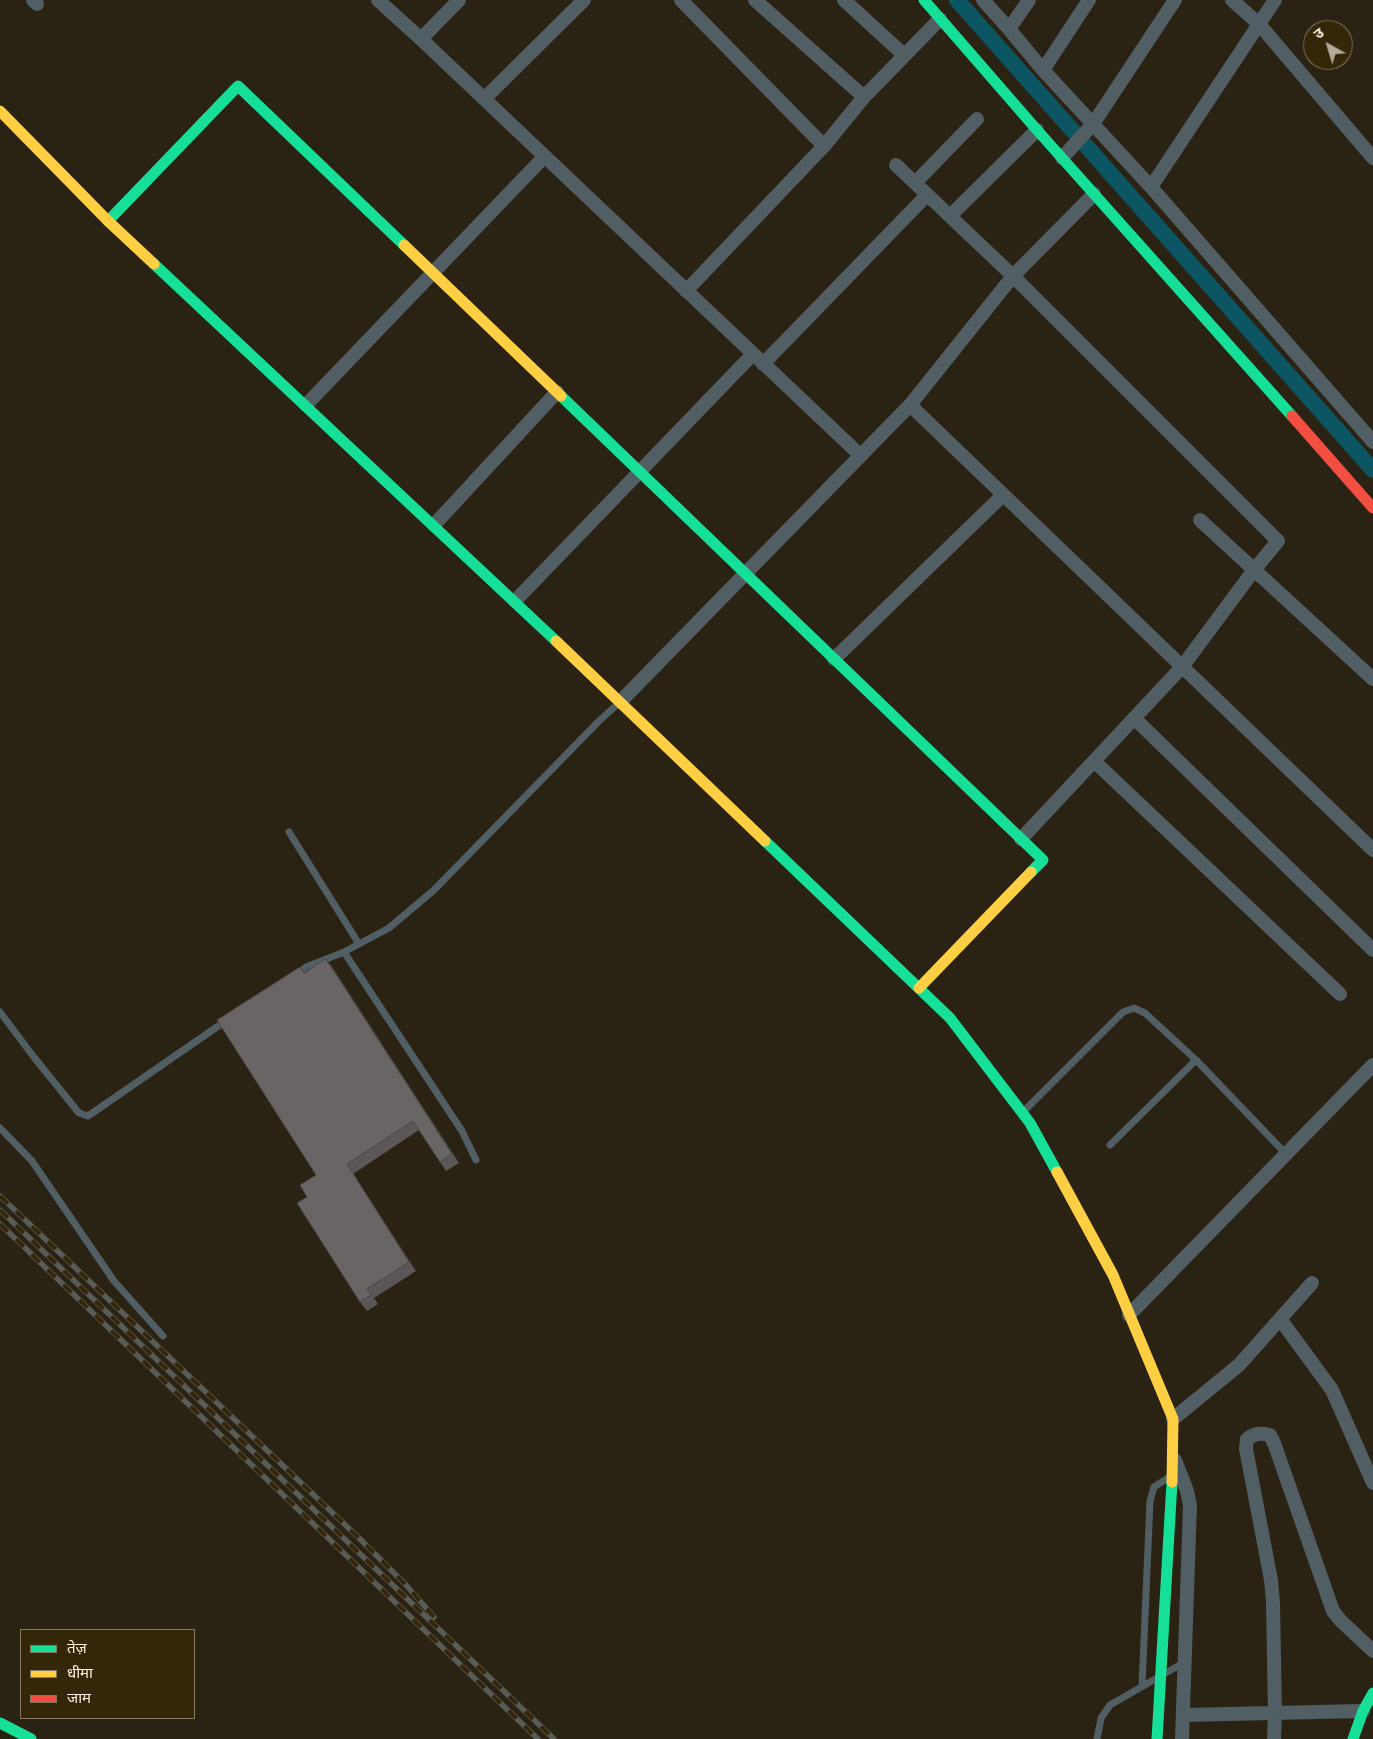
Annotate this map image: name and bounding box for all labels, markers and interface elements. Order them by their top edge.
north arrow [1303,20,1353,70]
text: उ [1310,25,1327,43]
legend [20,1629,195,1719]
text: तेज़ [67,1639,87,1657]
text: धीमा [67,1664,93,1682]
text: जाम [67,1689,91,1707]

